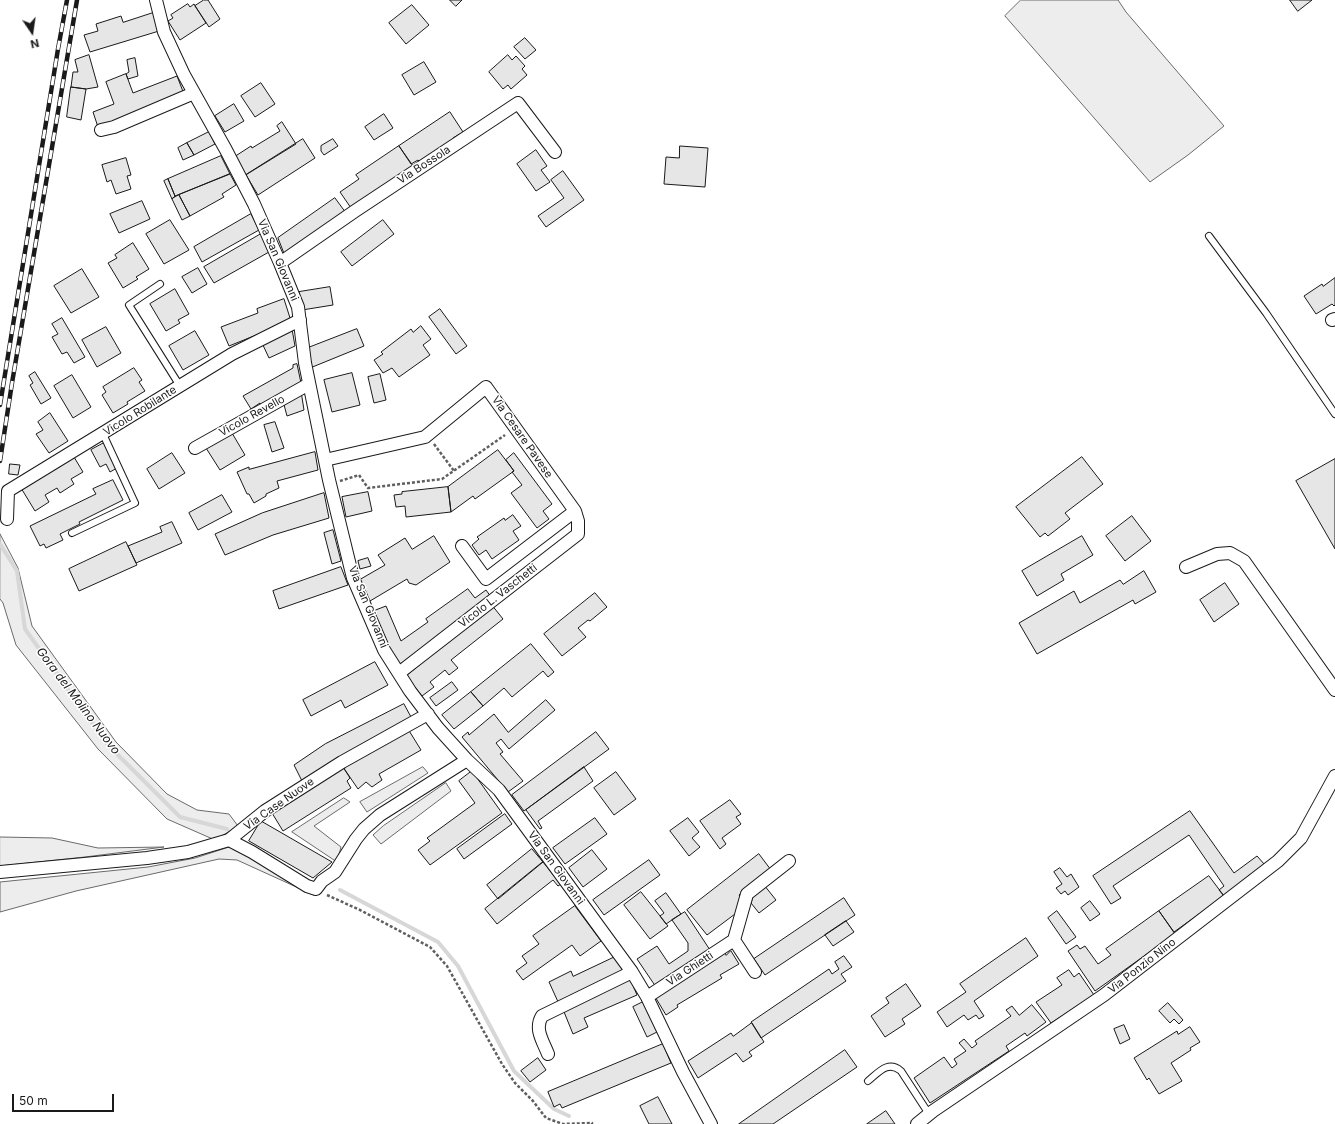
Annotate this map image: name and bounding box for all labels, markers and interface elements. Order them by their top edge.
north arrow [12,12,52,52]
text: N [29,36,40,51]
street label: Via Bossola [395,143,453,187]
street label: Via San Giovanni [255,217,301,303]
street label: Vicolo Robilante [101,383,179,439]
street label: Vicolo Revello [217,393,287,439]
street label: Via Cesare Pavese [489,393,555,481]
street label: Vicolo L. Vaschetti [456,561,540,631]
street label: Via San Giovanni [345,564,391,650]
water label: Gora del Molino Nuovo [33,645,123,757]
street label: Via Case Nuove [241,775,317,833]
street label: Via San Giovanni [525,829,587,907]
street label: Via Ponzio Nino [1106,936,1178,996]
street label: Via Ghietti [664,949,716,989]
scale bar [14,1086,116,1112]
text: 50 m [19,1093,48,1108]

